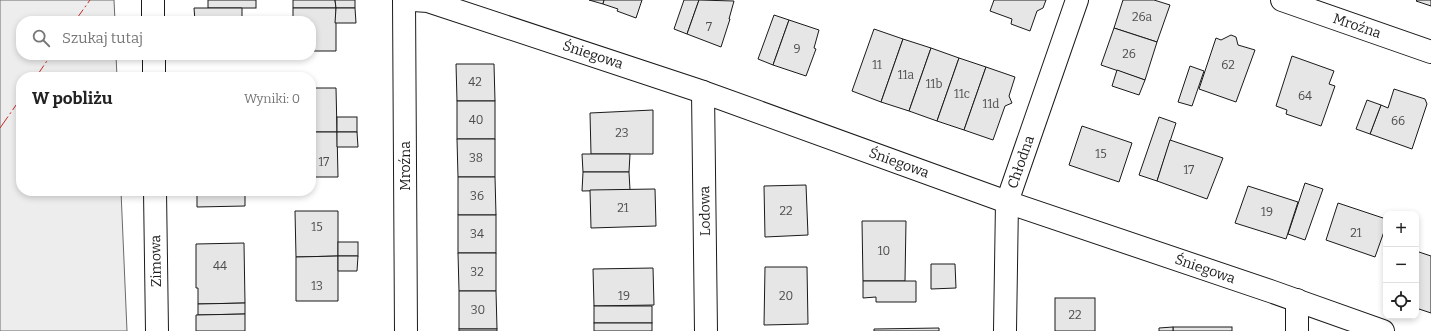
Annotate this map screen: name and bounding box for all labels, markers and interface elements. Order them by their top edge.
house number: 26a [1132,10,1153,24]
street label: Mroźna [1331,10,1384,42]
search box [16,16,316,60]
house number: 7 [706,20,712,34]
icon: search [30,27,52,49]
text: Szukaj tutaj [62,29,143,47]
street label: Śniegowa [561,36,626,73]
house number: 9 [793,42,801,56]
house number: 26 [1122,47,1136,61]
house number: 11 [872,58,882,72]
house number: 62 [1221,58,1235,72]
house number: 11a [898,68,915,82]
house number: 42 [468,75,482,89]
house number: 11b [926,77,942,91]
house number: 11c [954,87,970,101]
text: W pobliżu [32,88,113,109]
house number: 64 [1298,89,1312,103]
text: Wyniki: 0 [244,91,300,106]
house number: 11d [983,97,999,111]
house number: 40 [469,113,483,127]
house number: 66 [1391,114,1405,128]
house number: 23 [615,126,629,140]
street label: Chłodna [1004,133,1038,191]
street label: Mroźna [397,141,414,191]
street label: Śniegowa [867,143,932,182]
house number: 15 [1095,147,1107,161]
house number: 38 [469,151,483,165]
house number: 17 [319,155,329,169]
house number: 17 [1184,163,1194,177]
street label: Lodowa [696,185,714,236]
house number: 36 [470,189,484,203]
house number: 21 [617,201,629,215]
house number: 22 [779,204,793,218]
house number: 19 [1261,205,1273,219]
map controls [1383,211,1419,319]
button: + [1383,211,1419,247]
house number: 15 [311,220,323,234]
house number: 21 [1350,226,1362,240]
house number: 34 [470,227,484,241]
street label: Zimowa [147,234,165,287]
house number: 10 [878,244,890,258]
button: − [1383,247,1419,283]
street label: Śniegowa [1173,250,1238,287]
house number: 44 [213,259,227,273]
house number: 32 [470,265,484,279]
house number: 13 [311,279,323,293]
button: locate [1383,283,1419,319]
house number: 19 [618,289,630,303]
house number: 20 [779,289,793,303]
house number: 30 [471,303,485,317]
house number: 22 [1068,308,1082,322]

